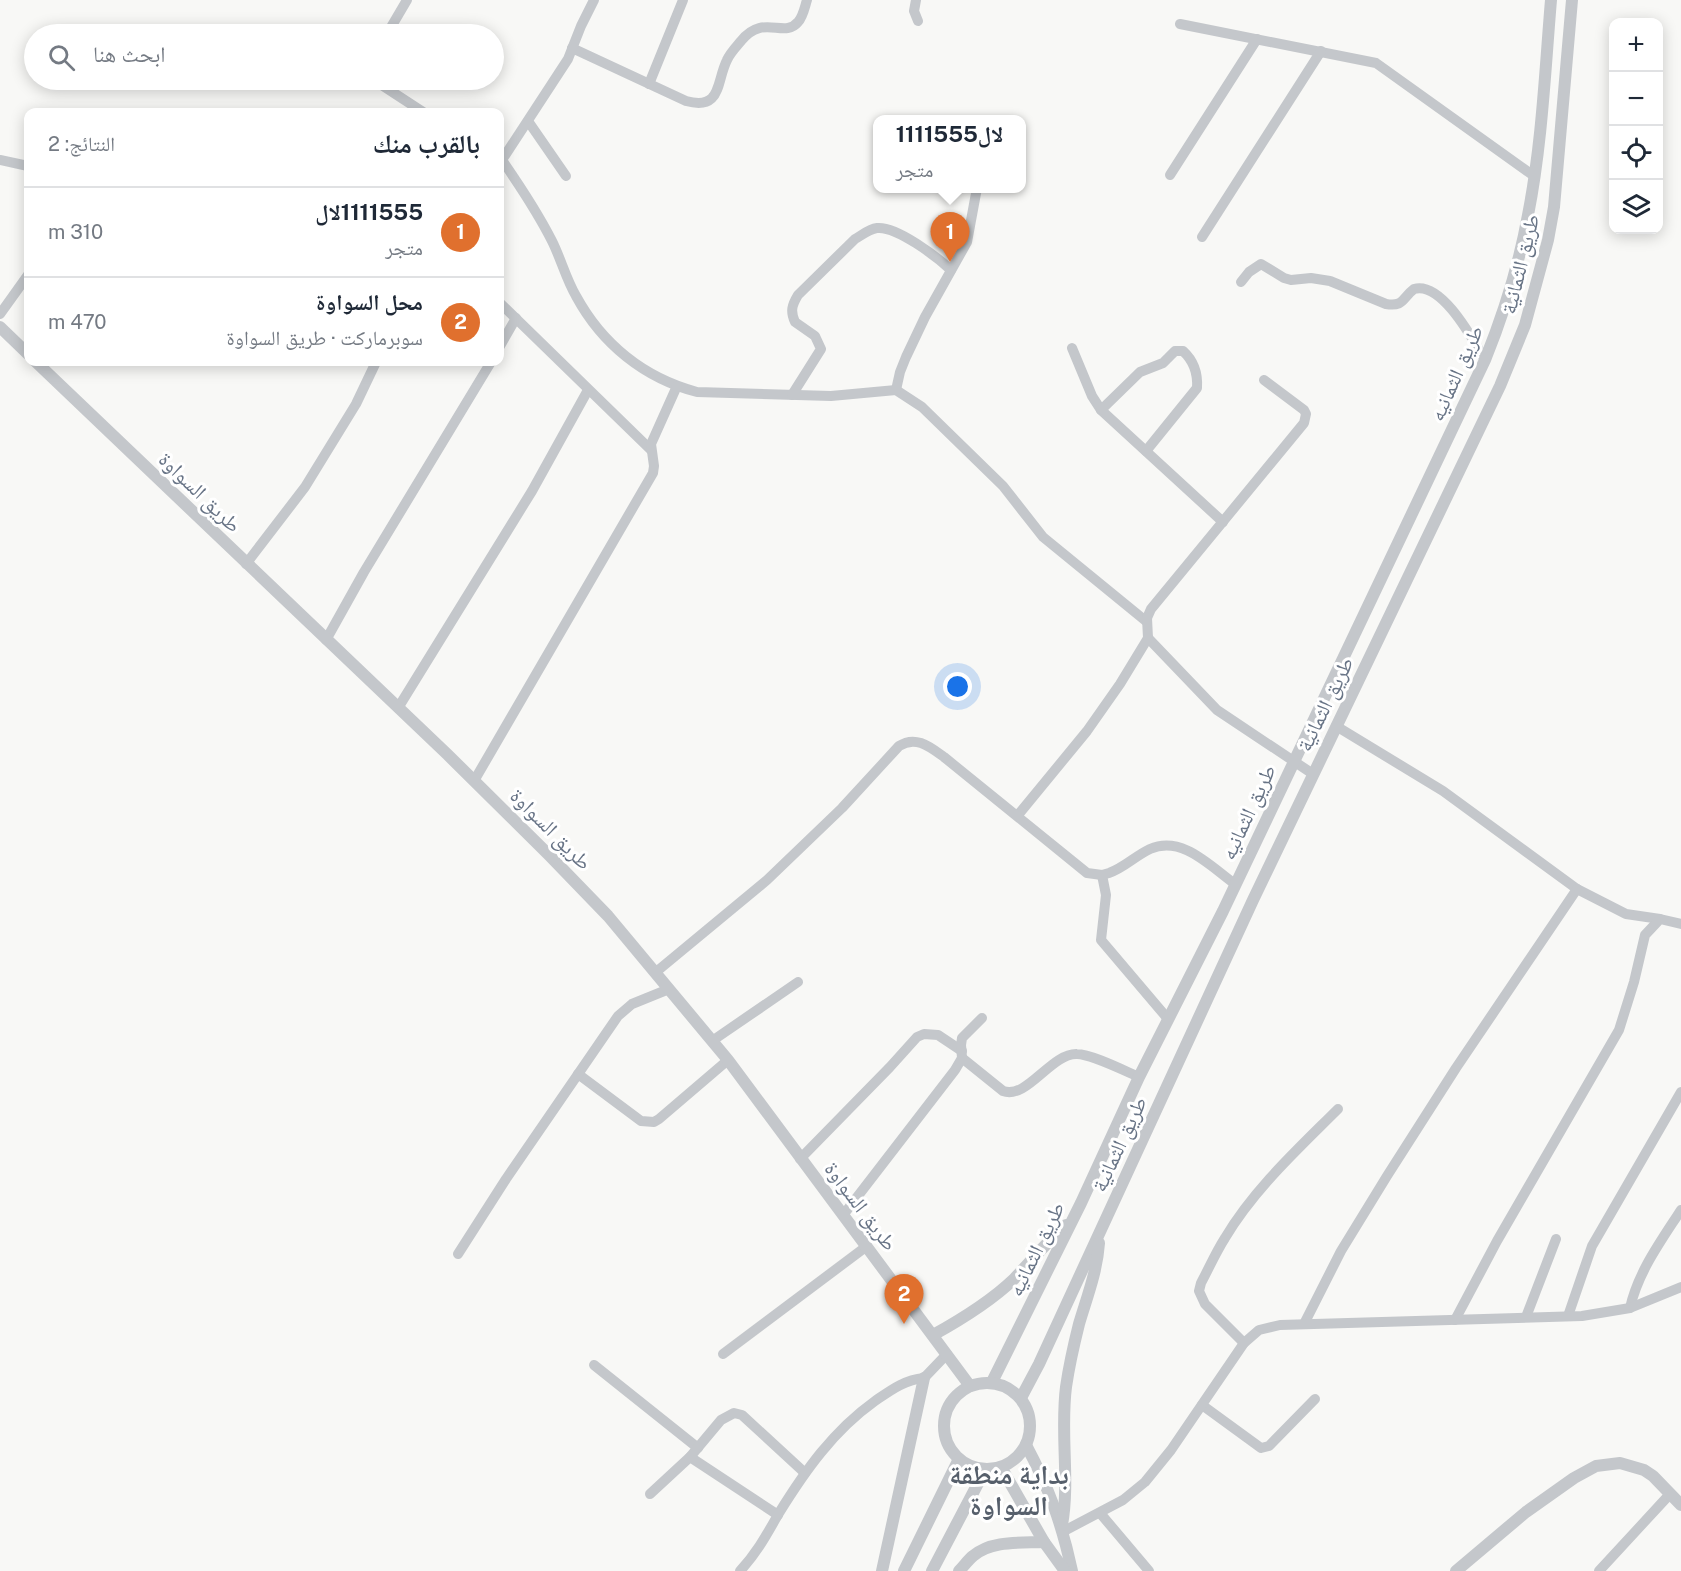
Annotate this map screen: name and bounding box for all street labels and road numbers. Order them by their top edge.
street label: طريق الثمانية [1496,212,1545,317]
street label: طريق الثمانيه [1424,321,1489,425]
street label: طريق السواوة [153,447,246,538]
street label: طريق الثمانية [1291,653,1359,756]
street label: طريق الثمانيه [1215,761,1282,864]
street label: طريق السواوة [504,783,597,876]
street label: طريق الثمانية [1086,1093,1153,1196]
street label: طريق السواوة [819,1157,902,1256]
street label: طريق الثمانيه [1002,1198,1070,1301]

